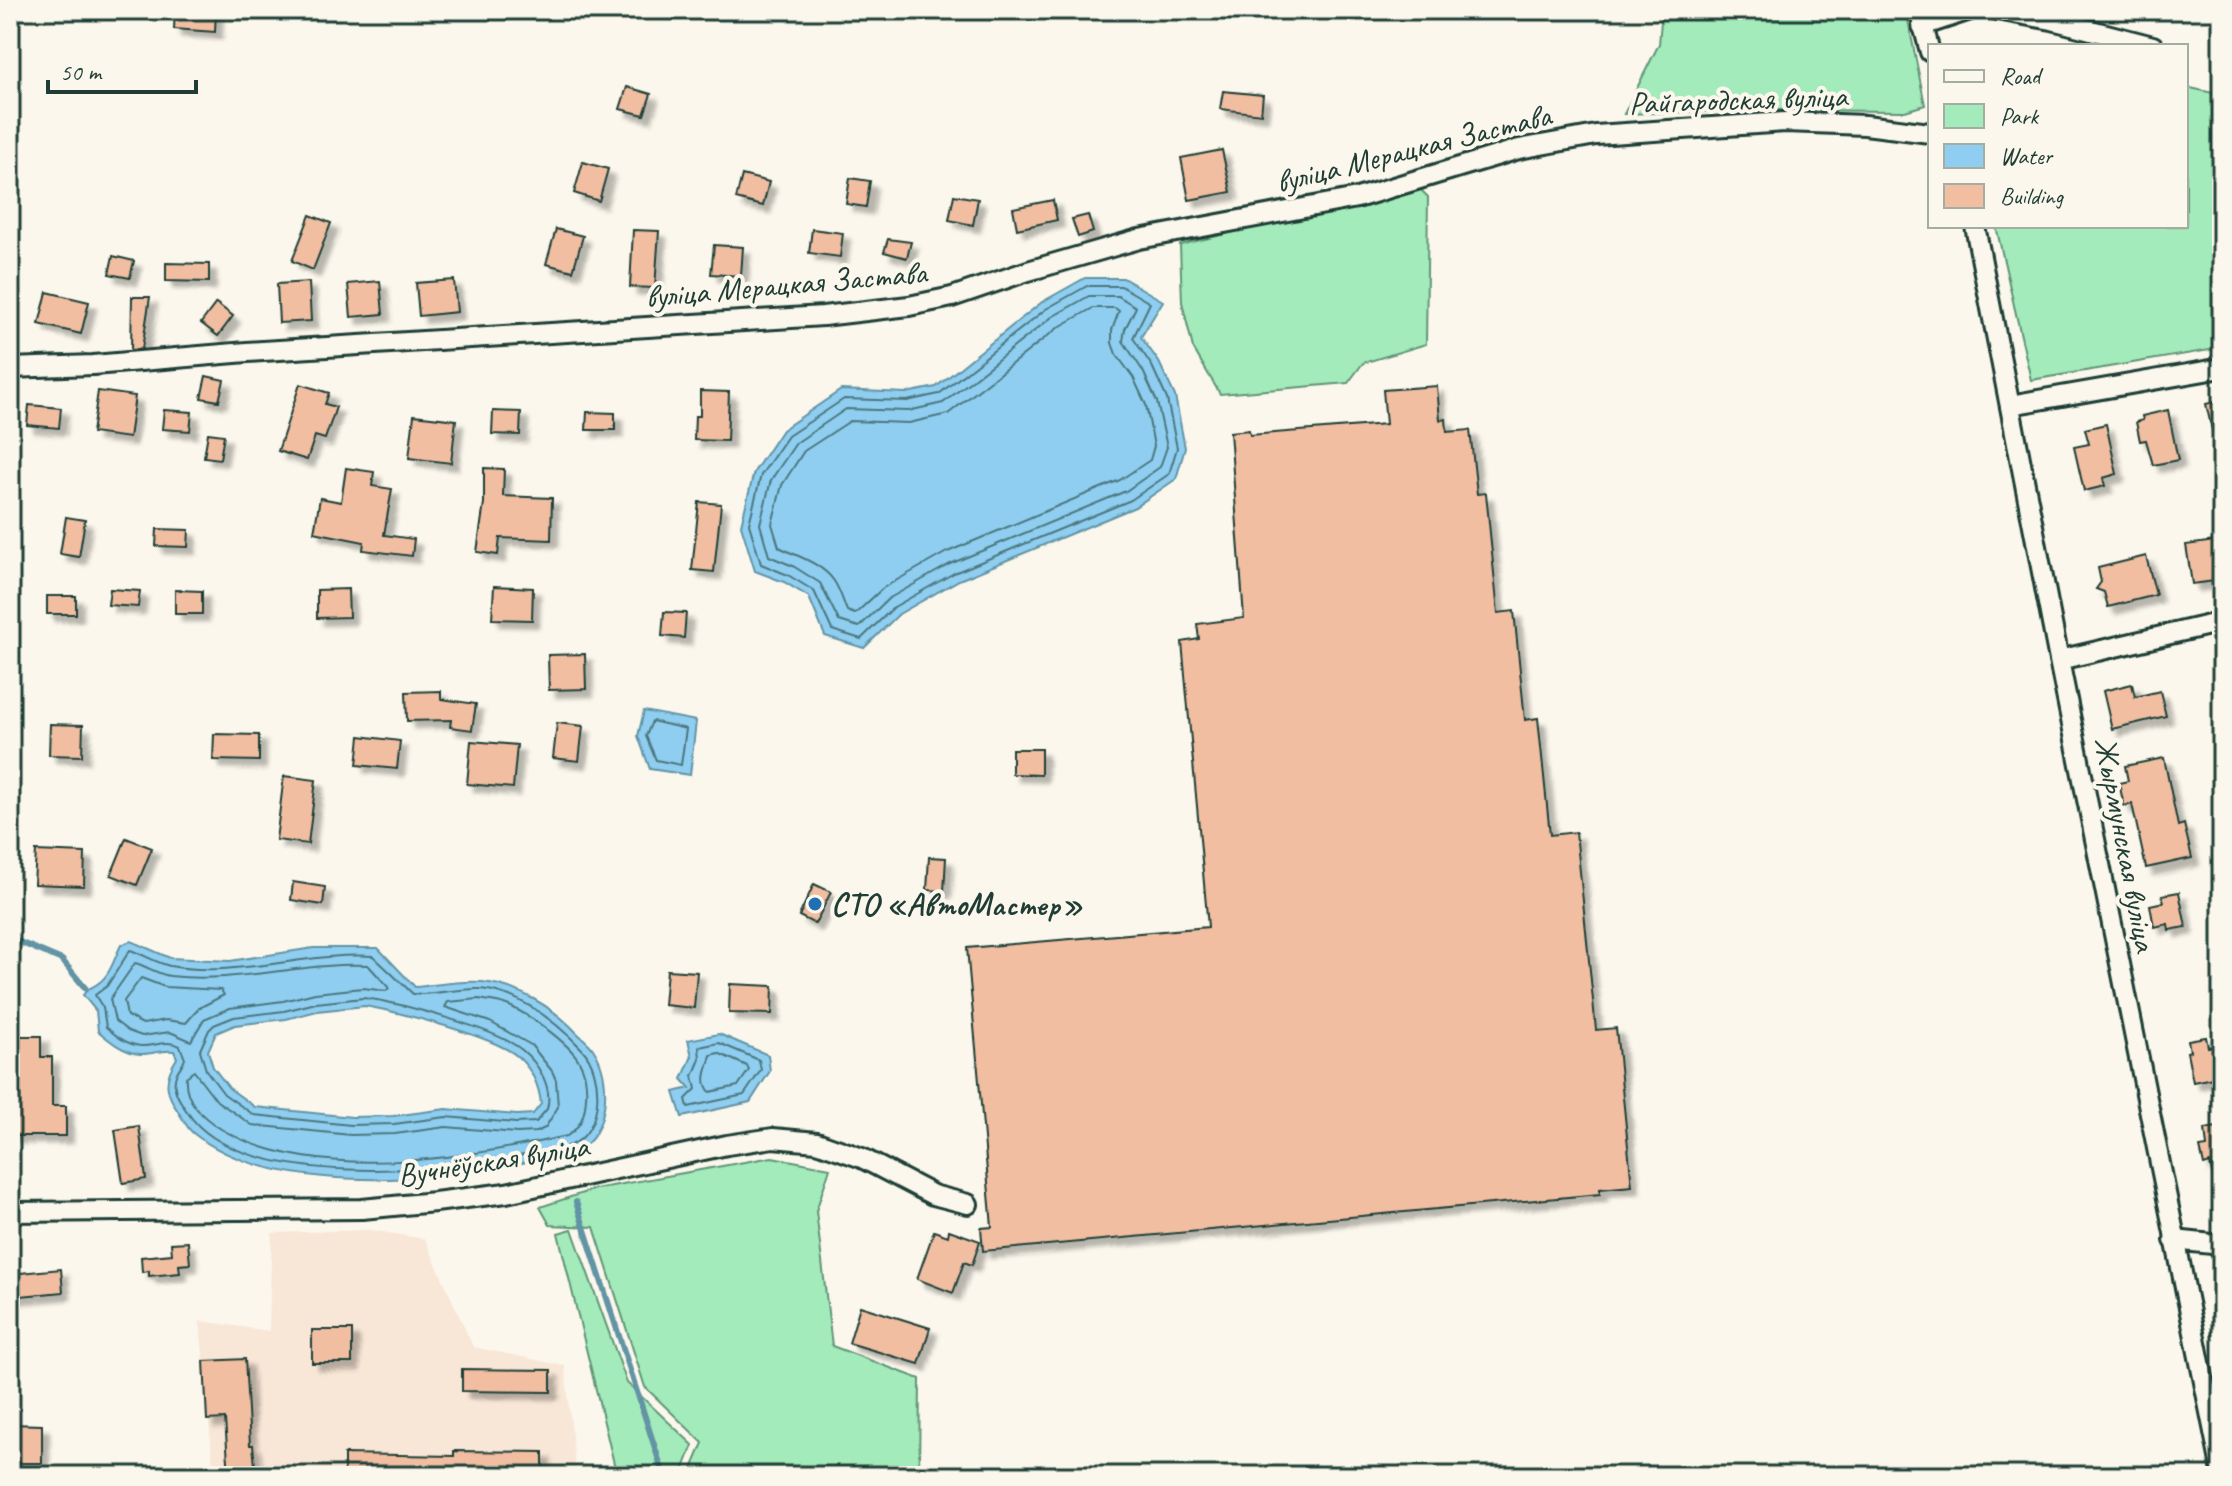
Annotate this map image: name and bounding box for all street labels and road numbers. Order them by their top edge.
street label: Райгародская вуліца [1628,75,1850,124]
street label: вуліца Мерацкая Застава [1271,94,1557,202]
street label: вуліца Мерацкая Застава [644,252,930,317]
street label: Жырмунская вуліца [2085,733,2167,957]
street label: Вучнёўская вуліца [395,1125,593,1196]

